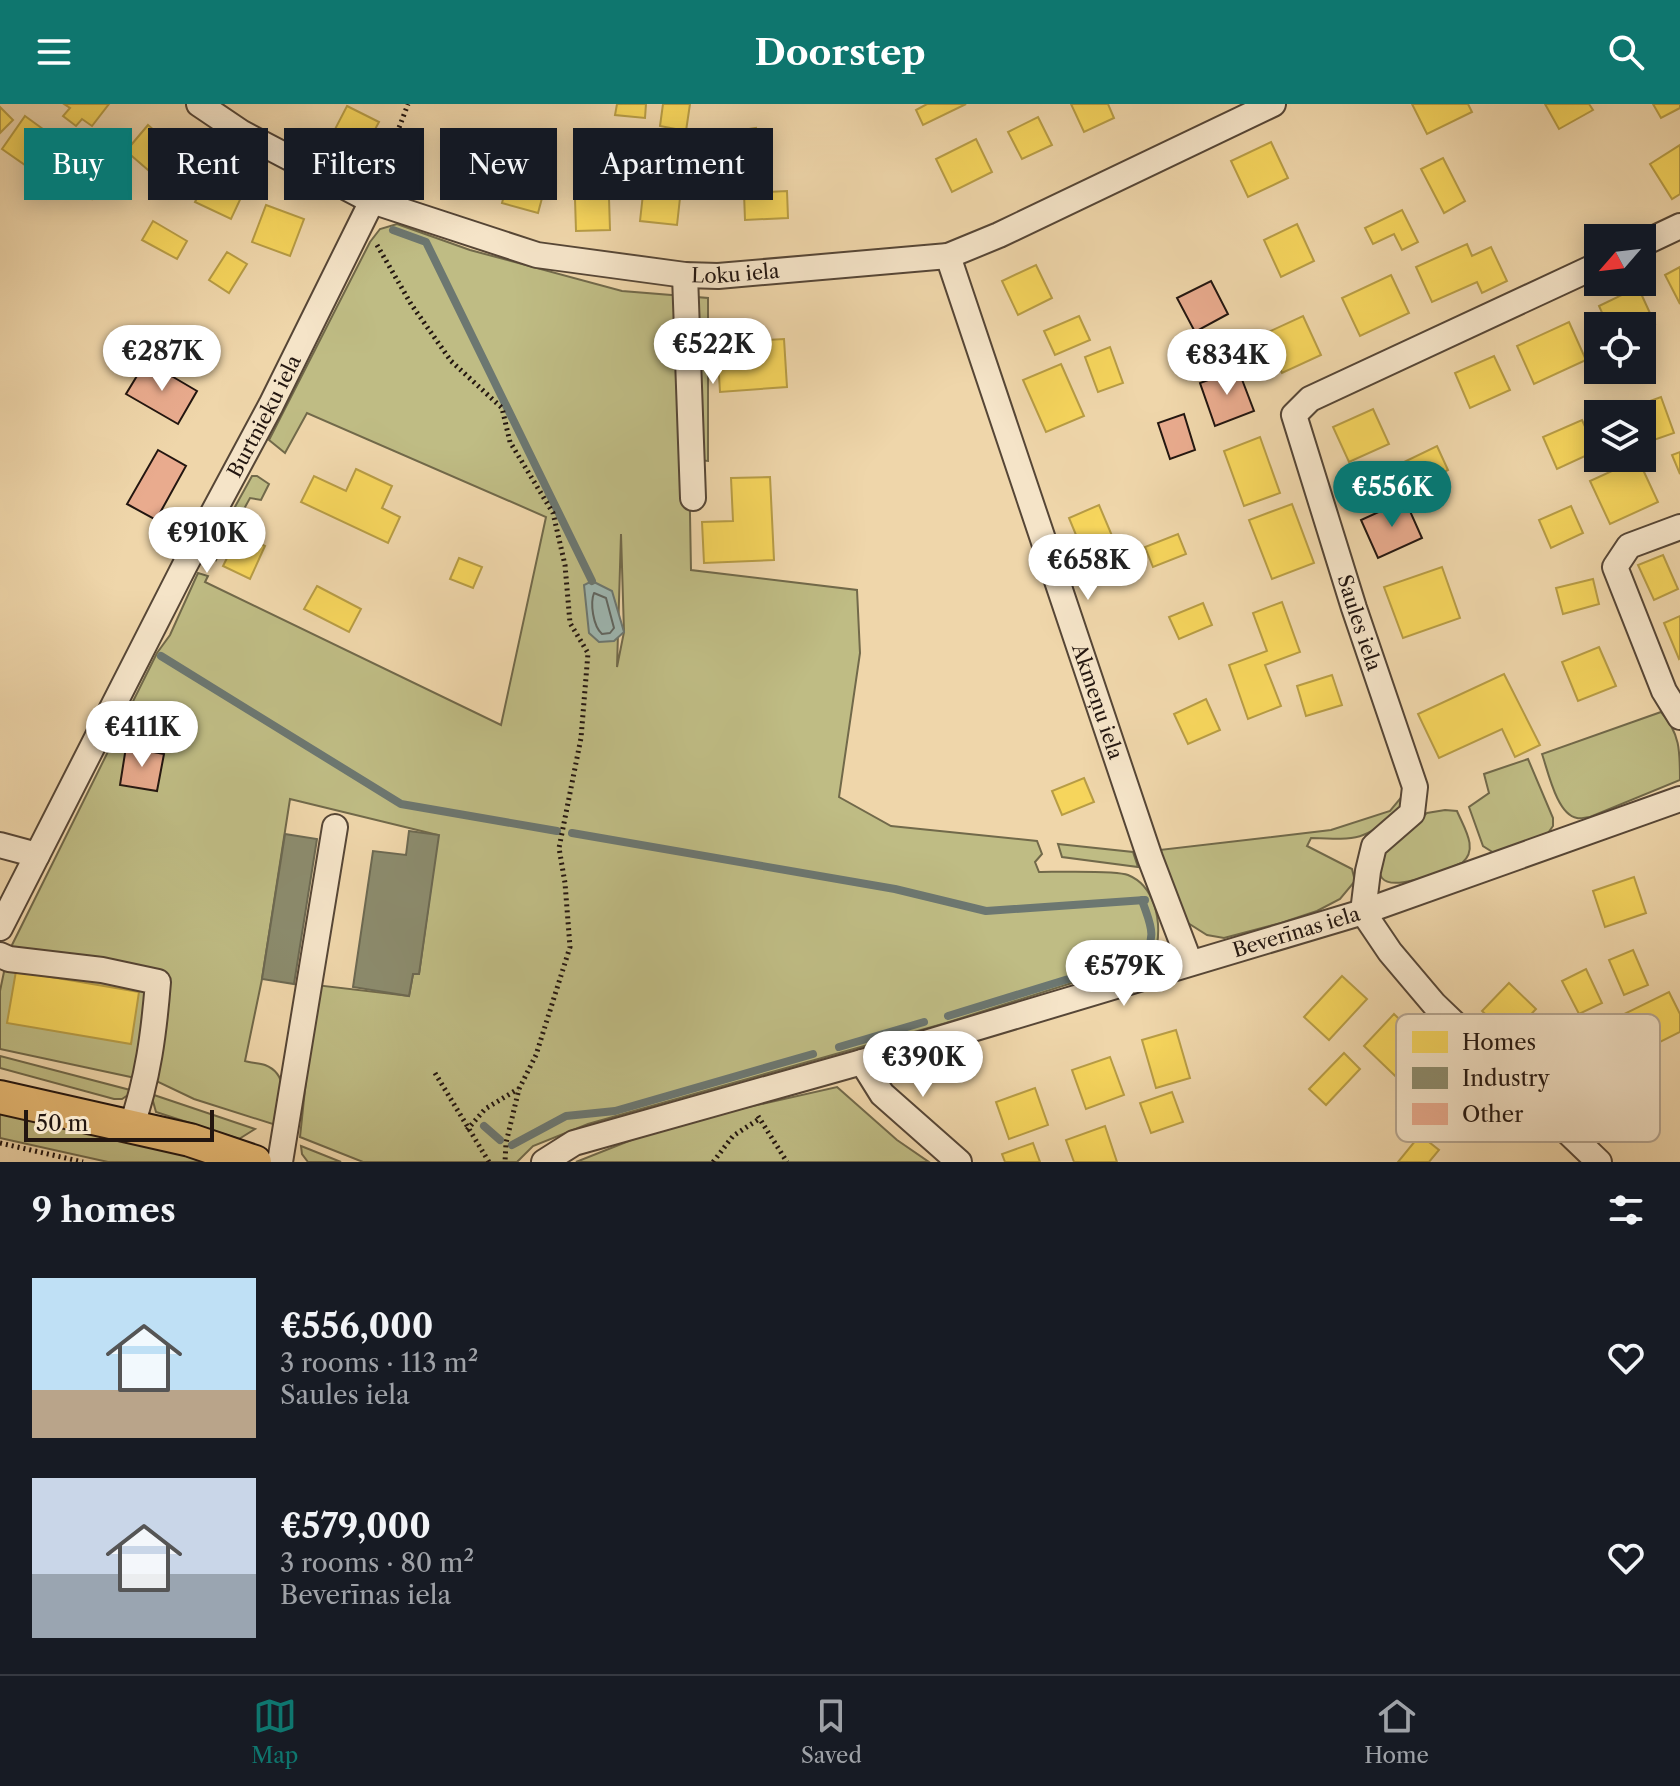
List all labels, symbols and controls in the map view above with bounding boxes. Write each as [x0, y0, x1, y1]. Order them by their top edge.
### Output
icon: menu [32, 30, 76, 74]
text: Doorstep [754, 30, 926, 74]
icon: search [1604, 30, 1648, 74]
chip: Buy [24, 128, 132, 200]
chip: Rent [148, 128, 268, 200]
chip: Filters [284, 128, 424, 200]
chip: New [440, 128, 557, 200]
chip: Apartment [573, 128, 773, 200]
north arrow [1584, 224, 1656, 296]
map controls [1584, 224, 1656, 472]
street label: Loku iela [691, 259, 781, 288]
button: locate [1584, 312, 1656, 384]
pin: €522K [657, 318, 769, 386]
pin: €287K [106, 325, 218, 393]
text: €522K [672, 328, 754, 360]
pin: €834K [1171, 329, 1283, 397]
text: €287K [121, 335, 203, 367]
text: €834K [1185, 339, 1269, 371]
street label: Burtnieku iela [222, 351, 306, 482]
button: layers [1584, 400, 1656, 472]
pin: €556K [1336, 461, 1448, 529]
text: €556K [1351, 471, 1433, 503]
pin: €910K [151, 507, 263, 575]
text: €910K [167, 517, 247, 549]
pin: €658K [1032, 534, 1144, 602]
text: €658K [1046, 544, 1130, 576]
street label: Saules iela [1332, 572, 1387, 674]
street label: Akmeņu iela [1067, 640, 1128, 763]
pin: €411K [86, 701, 198, 769]
text: €411K [104, 711, 180, 743]
street label: Beverīnas iela [1230, 901, 1363, 962]
pin: €579K [1068, 940, 1180, 1008]
text: €579K [1084, 950, 1164, 982]
legend [1396, 1014, 1660, 1142]
text: Homes [1462, 1029, 1536, 1056]
pin: €390K [867, 1031, 979, 1099]
text: €390K [881, 1041, 965, 1073]
text: Industry [1462, 1065, 1550, 1092]
text: Other [1462, 1101, 1523, 1128]
scale bar [24, 1106, 214, 1142]
text: 50 m [36, 1110, 88, 1137]
icon: filters [1604, 1188, 1648, 1232]
text: 9 homes [32, 1189, 176, 1231]
text: €556,000 [280, 1305, 433, 1347]
icon: home [96, 1310, 192, 1406]
icon: heart [1604, 1336, 1648, 1380]
text: 3 rooms · 113 m² [280, 1347, 478, 1379]
text: Saules iela [280, 1379, 410, 1411]
text: €579,000 [280, 1505, 431, 1547]
icon: home [96, 1510, 192, 1606]
icon: heart [1604, 1536, 1648, 1580]
text: 3 rooms · 80 m² [280, 1547, 474, 1579]
text: Beverīnas iela [280, 1579, 451, 1611]
tab: Map [251, 1694, 298, 1769]
tab: Saved [801, 1694, 862, 1769]
tab: Home [1364, 1694, 1429, 1769]

